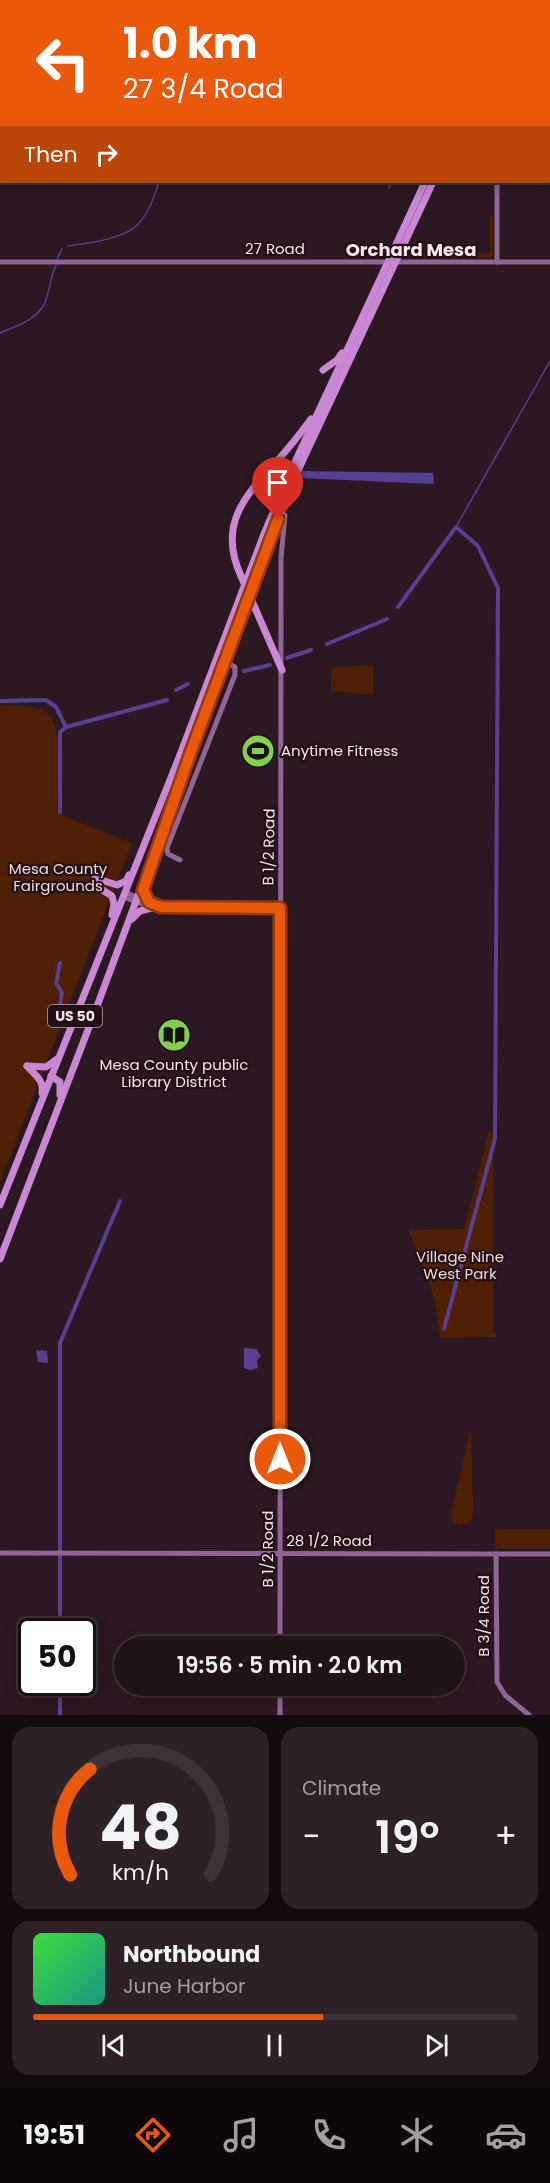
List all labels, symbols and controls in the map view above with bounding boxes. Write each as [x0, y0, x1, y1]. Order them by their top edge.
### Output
text: 1.0 km [123, 14, 257, 73]
icon: left [24, 24, 102, 102]
text: 27 3/4 Road [123, 70, 284, 107]
icon: right [90, 138, 123, 171]
text: Then [24, 139, 78, 170]
district label: Orchard Mesa [346, 237, 476, 262]
street label: 27 Road [245, 238, 305, 259]
pin [252, 457, 303, 519]
icon: arrive [261, 466, 294, 499]
sports icon: Anytime Fitness [240, 733, 276, 769]
place label: Anytime Fitness [281, 740, 399, 761]
street label: B 1/2 Road [257, 808, 280, 886]
park label: Mesa County Fairgrounds [9, 858, 108, 896]
road number: US 50 [48, 1005, 102, 1027]
library icon: Mesa County public Library District [156, 1017, 192, 1053]
place label: Mesa County public Library District [100, 1054, 248, 1092]
park label: Village Nine West Park [416, 1246, 504, 1284]
position arrow [248, 1427, 312, 1491]
street label: B 1/2 Road [257, 1511, 278, 1587]
street label: 28 1/2 Road [286, 1530, 372, 1551]
street label: B 3/4 Road [473, 1575, 494, 1657]
speed limit sign: 50 [18, 1618, 96, 1696]
text: 19:56 · 5 min · 2.0 km [177, 1650, 402, 1681]
text: Climate [302, 1774, 381, 1802]
text: 48 [99, 1783, 182, 1871]
text: 19° [375, 1806, 440, 1869]
text: − [302, 1813, 320, 1860]
text: + [494, 1813, 517, 1860]
text: km/h [112, 1857, 169, 1888]
text: Northbound [123, 1939, 260, 1970]
text: June Harbor [123, 1972, 246, 2000]
icon: previous [97, 2029, 130, 2062]
icon: pause [258, 2029, 291, 2062]
icon: next [420, 2029, 453, 2062]
icon: directions [132, 2114, 174, 2156]
icon: music [220, 2114, 262, 2156]
icon: phone [308, 2114, 350, 2156]
icon: climate [396, 2114, 438, 2156]
icon: car [485, 2114, 527, 2156]
text: 19:51 [23, 2116, 85, 2153]

